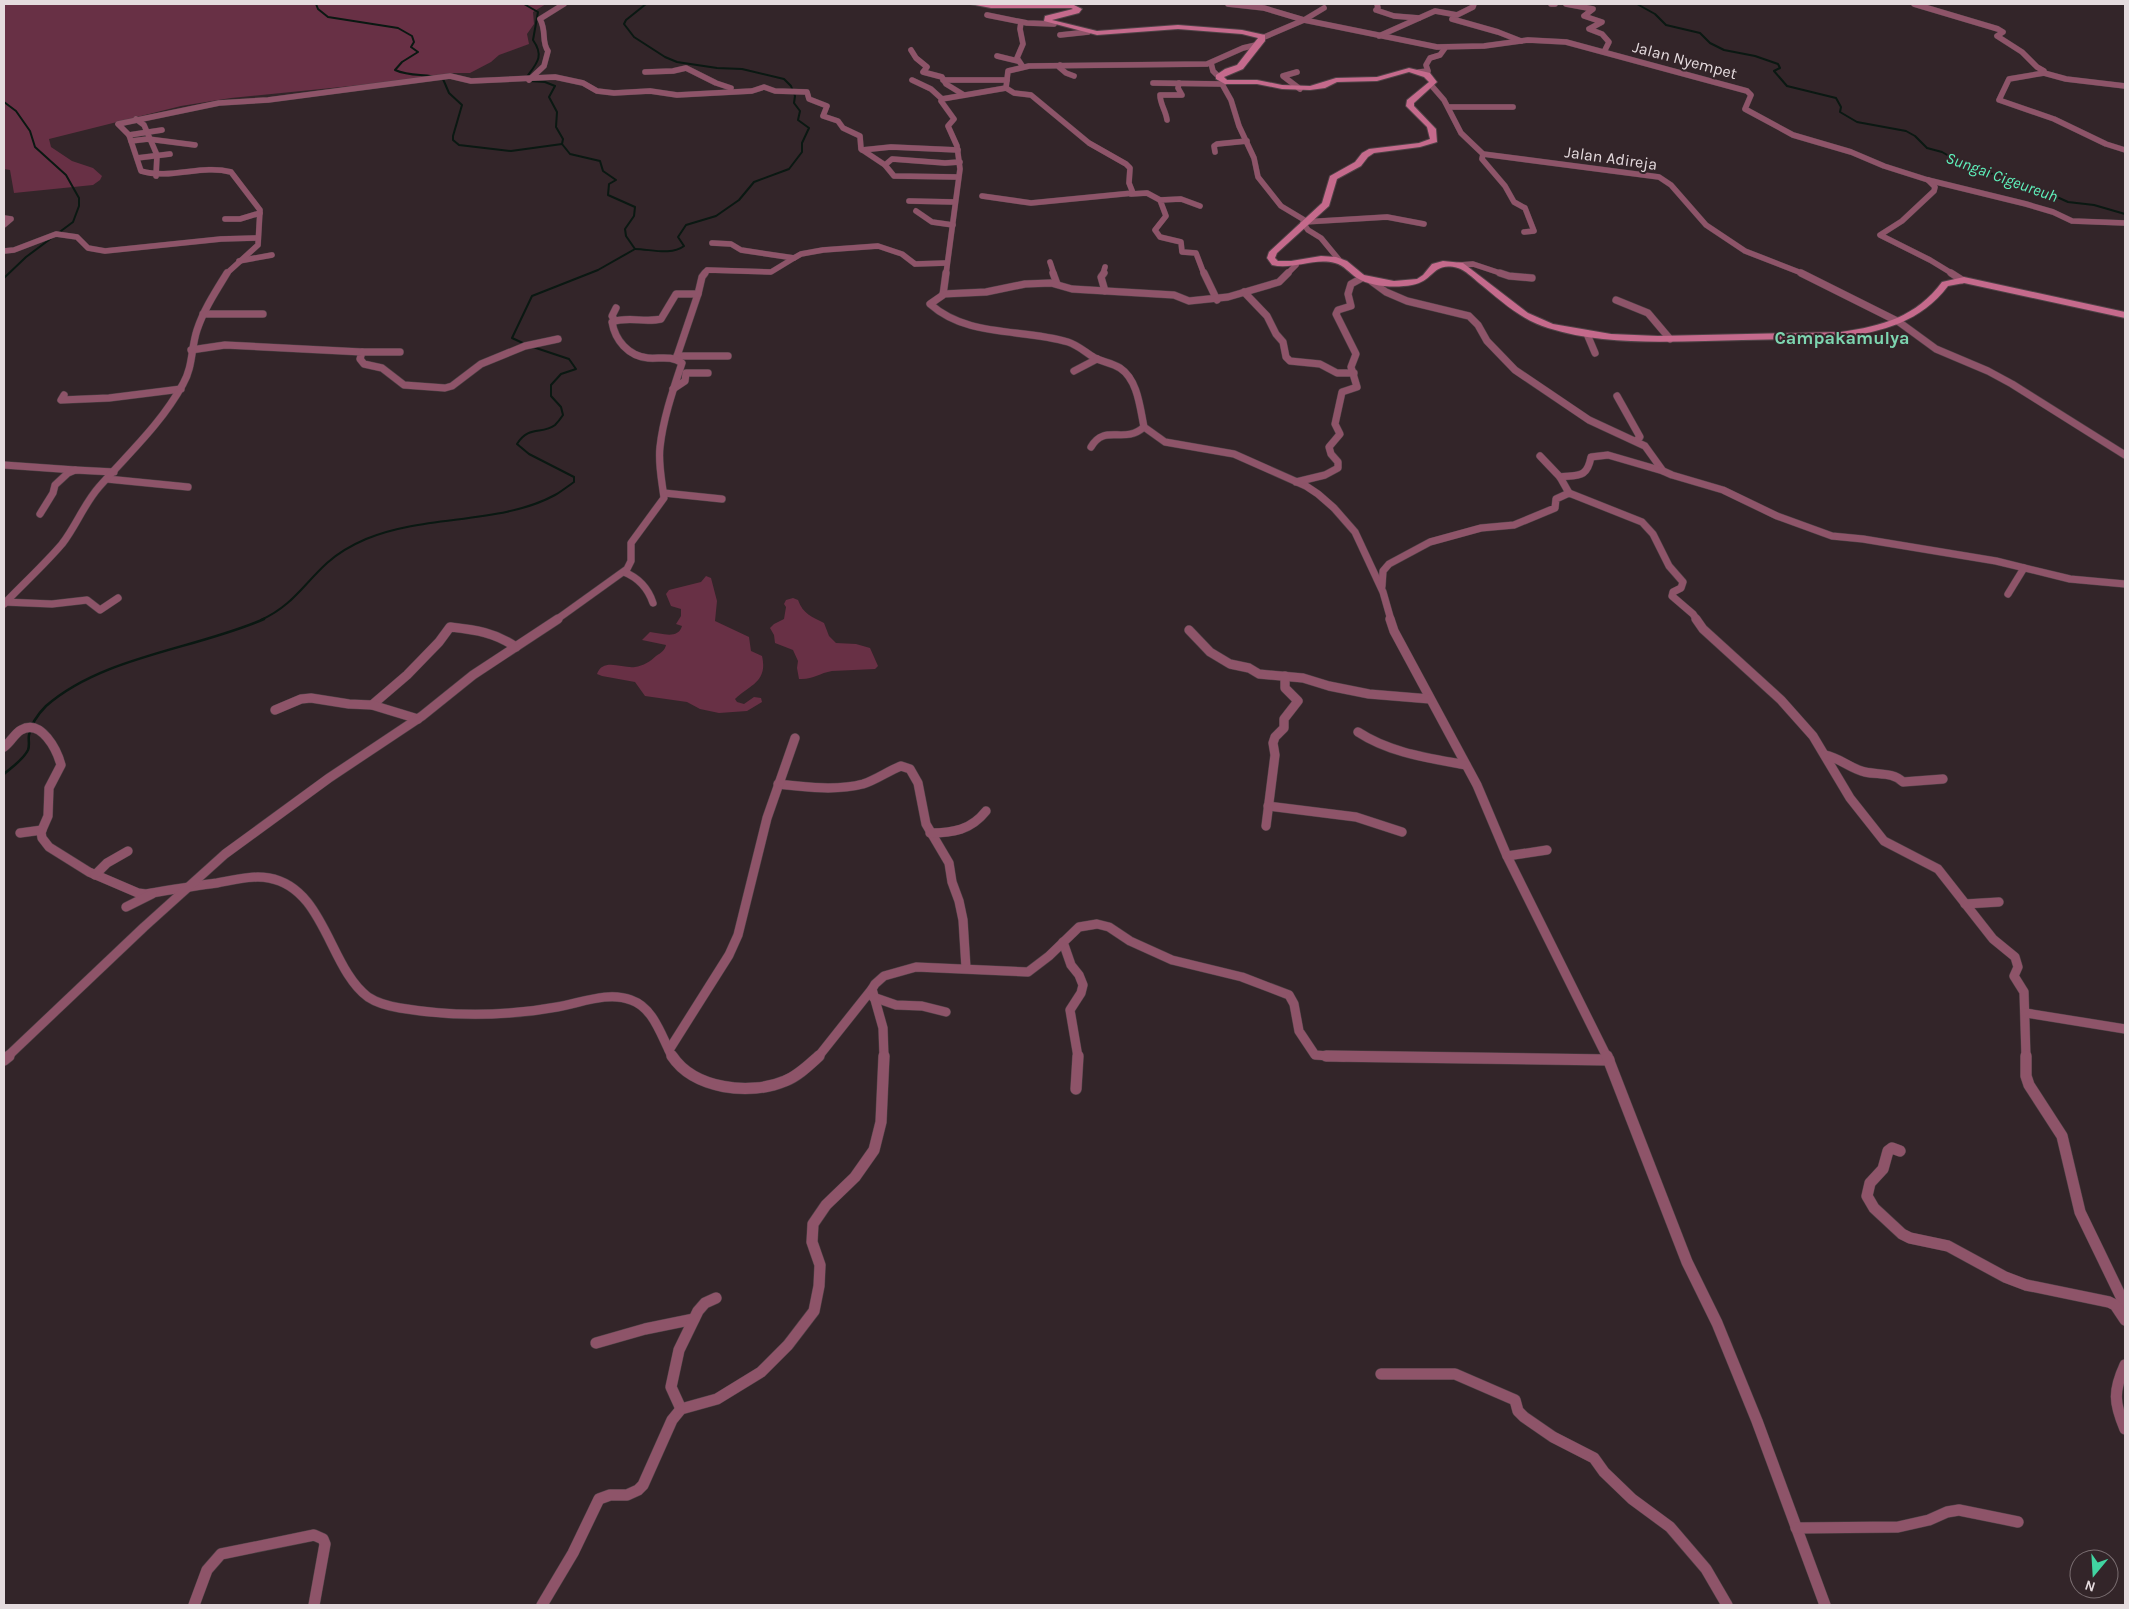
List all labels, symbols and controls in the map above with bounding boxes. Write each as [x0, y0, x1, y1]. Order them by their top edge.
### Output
street label: Jalan Nyempet [1631, 37, 1739, 83]
street label: Jalan Adireja [1563, 142, 1659, 174]
water label: Sungai Cigeureuh [1943, 148, 2061, 206]
district label: Campakamulya [1774, 327, 1910, 349]
north arrow [2069, 1549, 2119, 1599]
text: N [2083, 1576, 2098, 1596]

